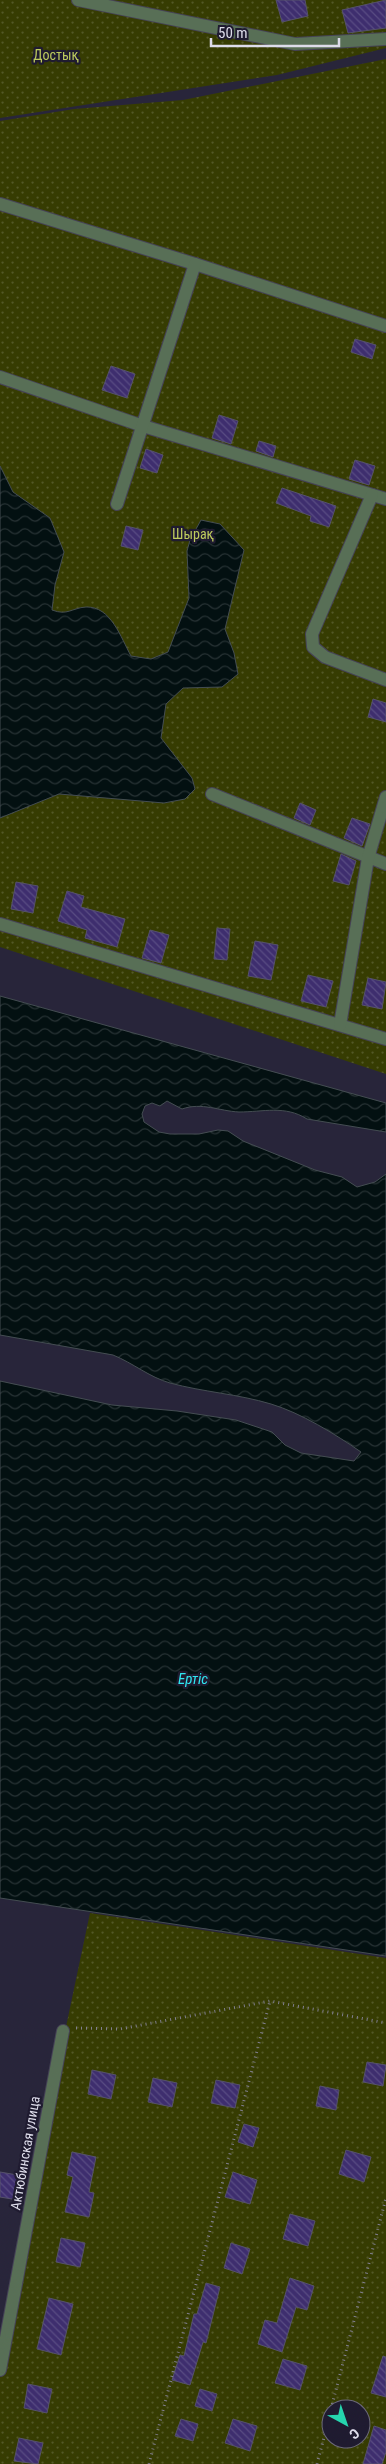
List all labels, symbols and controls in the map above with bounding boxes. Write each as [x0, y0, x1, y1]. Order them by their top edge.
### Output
scale bar [211, 15, 338, 47]
text: 50 m [218, 24, 248, 42]
park label: Достық [33, 47, 79, 63]
park label: Шырақ [172, 526, 214, 542]
water label: Ертіс [178, 1670, 208, 1688]
street label: Актюбинская улица [7, 2095, 43, 2211]
north arrow [321, 2399, 371, 2449]
text: С [346, 2425, 363, 2443]

